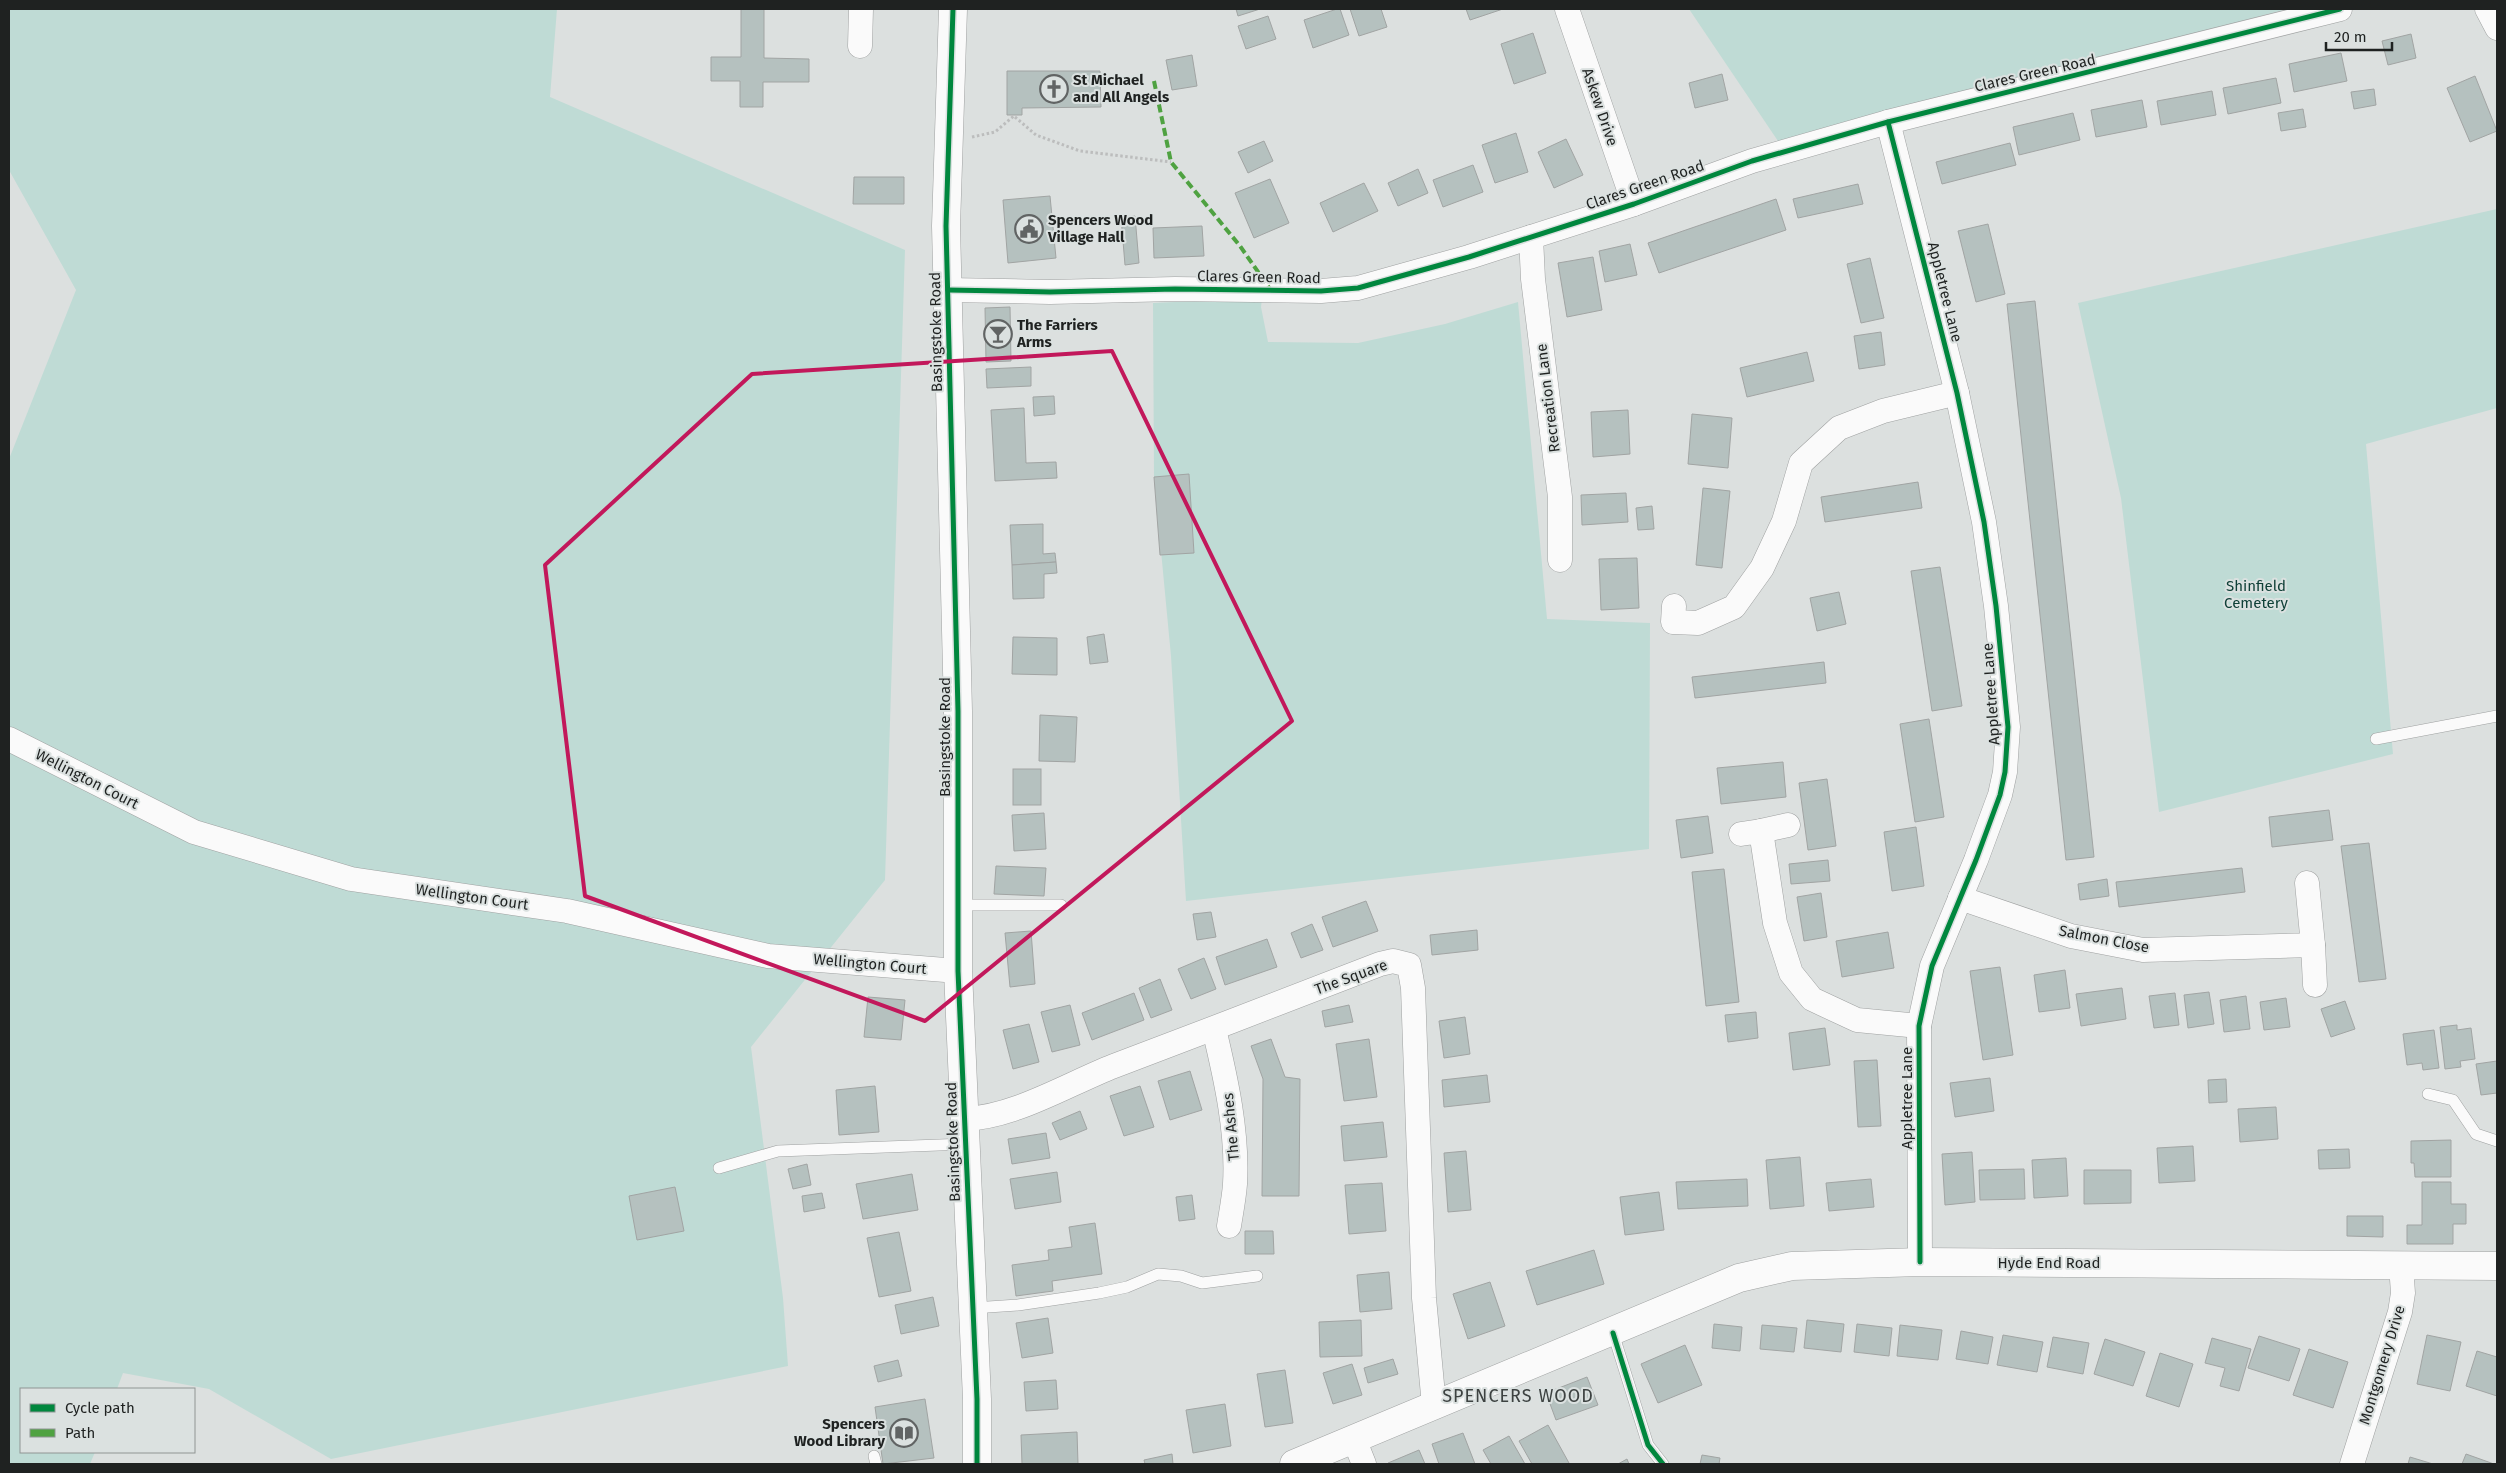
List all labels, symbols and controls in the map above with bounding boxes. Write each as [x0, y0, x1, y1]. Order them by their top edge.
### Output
scale bar [2326, 20, 2392, 52]
text: 20 m [2334, 28, 2367, 46]
street label: Clares Green Road [1973, 50, 2097, 96]
street label: Askew Drive [1578, 66, 1622, 148]
place label: St Michael and All Angels [1073, 71, 1169, 106]
church icon: St Michael and All Angels [1039, 74, 1069, 104]
street label: Clares Green Road [1584, 156, 1706, 214]
place label: Spencers Wood Village Hall [1047, 211, 1153, 246]
public building icon: Spencers Wood Village Hall [1014, 214, 1044, 244]
street label: Appletree Lane [1924, 240, 1966, 344]
street label: Clares Green Road [1197, 267, 1321, 287]
street label: Basingstoke Road [926, 272, 946, 392]
place label: The Farriers Arms [1016, 316, 1098, 351]
bar icon: The Farriers Arms [983, 319, 1013, 349]
street label: Recreation Lane [1532, 343, 1564, 453]
park label: Shinfield Cemetery [2224, 577, 2289, 612]
street label: Appletree Lane [1978, 642, 2004, 746]
street label: Basingstoke Road [936, 677, 954, 797]
street label: Wellington Court [32, 745, 142, 813]
street label: Wellington Court [415, 880, 530, 914]
street label: Salmon Close [2057, 921, 2151, 957]
street label: Wellington Court [813, 950, 928, 978]
street label: The Square [1312, 956, 1390, 998]
street label: Appletree Lane [1898, 1047, 1916, 1149]
street label: Basingstoke Road [942, 1082, 964, 1202]
street label: The Ashes [1219, 1092, 1243, 1162]
street label: Hyde End Road [1998, 1254, 2100, 1272]
street label: Montgomery Drive [2355, 1303, 2409, 1427]
district label: SPENCERS WOOD [1442, 1385, 1594, 1407]
legend [20, 1388, 195, 1453]
text: Cycle path [65, 1399, 135, 1417]
place label: Spencers Wood Library [794, 1415, 885, 1450]
library icon: Spencers Wood Library [889, 1418, 919, 1448]
text: Path [65, 1424, 95, 1442]

